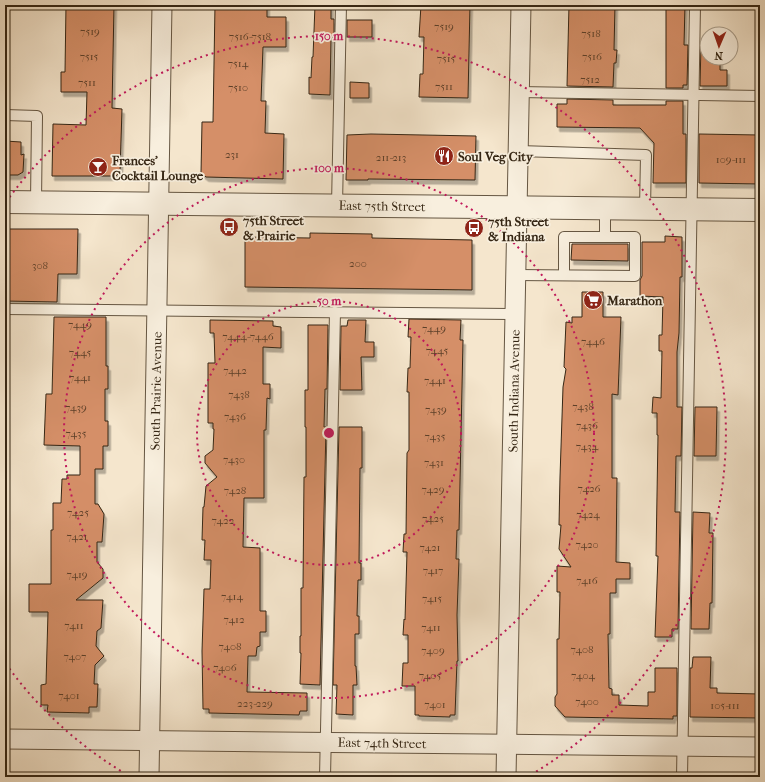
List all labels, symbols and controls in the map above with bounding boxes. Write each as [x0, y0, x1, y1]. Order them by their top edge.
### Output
house number: 7519 [434, 20, 454, 33]
house number: 7519 [80, 25, 100, 38]
north arrow [699, 26, 739, 66]
house number: 7518 [581, 27, 601, 40]
text: 150 m [315, 29, 344, 43]
house number: 7516-7518 [229, 30, 271, 43]
text: N [714, 49, 723, 62]
house number: 7515 [80, 50, 99, 63]
house number: 7516 [582, 50, 602, 63]
house number: 7515 [437, 52, 456, 65]
house number: 7514 [228, 57, 249, 70]
house number: 7512 [580, 73, 600, 86]
house number: 7511 [78, 76, 96, 89]
house number: 7511 [435, 80, 453, 93]
house number: 7510 [228, 81, 248, 94]
restaurant icon: Soul Veg City [433, 145, 455, 167]
house number: 231 [225, 148, 239, 161]
place label: Soul Veg City [458, 149, 534, 165]
house number: 211-213 [376, 151, 406, 164]
place label: Frances' Cocktail Lounge [111, 153, 204, 184]
house number: 109-111 [716, 153, 746, 166]
bar icon: Frances' Cocktail Lounge [87, 156, 109, 178]
text: 100 m [314, 161, 345, 175]
street label: East 75th Street [338, 198, 426, 214]
place label: 75th Street & Prairie [242, 213, 304, 243]
place label: 75th Street & Indiana [487, 214, 549, 244]
bus stop icon: 75th Street & Prairie [218, 216, 240, 238]
bus stop icon: 75th Street & Indiana [463, 217, 485, 239]
house number: 200 [349, 257, 367, 270]
house number: 308 [32, 259, 48, 272]
supermarket icon: Marathon [582, 289, 604, 311]
place label: Marathon [606, 293, 663, 308]
text: 50 m [317, 294, 342, 308]
house number: 7449 [68, 318, 92, 331]
house number: 7449 [422, 322, 446, 335]
street label: South Indiana Avenue [505, 329, 523, 453]
house number: 7444-7446 [222, 330, 274, 343]
street label: South Prairie Avenue [147, 331, 165, 451]
house number: 7446 [581, 335, 605, 348]
house number: 7445 [426, 344, 449, 357]
house number: 7445 [69, 346, 92, 359]
house number: 7442 [223, 364, 247, 377]
house number: 7441 [69, 371, 91, 384]
house number: 7441 [424, 374, 446, 387]
house number: 7438 [228, 388, 250, 401]
house number: 7438 [572, 400, 594, 413]
house number: 7439 [65, 401, 87, 414]
house number: 7439 [425, 403, 447, 416]
house number: 7436 [224, 410, 246, 423]
house number: 7436 [576, 419, 598, 432]
centre of rings [322, 426, 336, 440]
house number: 7435 [66, 427, 87, 440]
house number: 7435 [425, 430, 446, 443]
house number: 7434 [576, 440, 599, 453]
house number: 7430 [223, 453, 245, 466]
house number: 7431 [424, 456, 444, 469]
house number: 7426 [577, 482, 601, 495]
house number: 7429 [422, 483, 445, 496]
house number: 7428 [224, 484, 246, 497]
house number: 7425 [67, 506, 89, 519]
house number: 7424 [576, 508, 600, 521]
house number: 7425 [422, 512, 444, 525]
house number: 7422 [212, 514, 235, 527]
house number: 7421 [66, 530, 88, 543]
house number: 7420 [575, 538, 599, 551]
house number: 7421 [419, 541, 441, 554]
house number: 7417 [423, 564, 443, 577]
house number: 7419 [66, 568, 88, 581]
house number: 7416 [576, 574, 598, 587]
house number: 7414 [221, 590, 243, 603]
house number: 7415 [422, 592, 442, 605]
house number: 7412 [223, 613, 245, 626]
house number: 7411 [64, 619, 84, 632]
house number: 7411 [421, 621, 441, 634]
house number: 7408 [218, 640, 242, 653]
house number: 7408 [570, 643, 594, 656]
house number: 7409 [421, 644, 445, 657]
house number: 7407 [64, 650, 86, 663]
house number: 7406 [213, 661, 237, 674]
house number: 7405 [419, 669, 441, 682]
house number: 7404 [571, 669, 595, 682]
house number: 7401 [58, 689, 80, 702]
house number: 7400 [575, 695, 599, 708]
house number: 223-229 [237, 697, 273, 710]
house number: 7401 [424, 698, 446, 711]
house number: 105-111 [710, 699, 740, 712]
street label: East 74th Street [337, 735, 427, 751]

